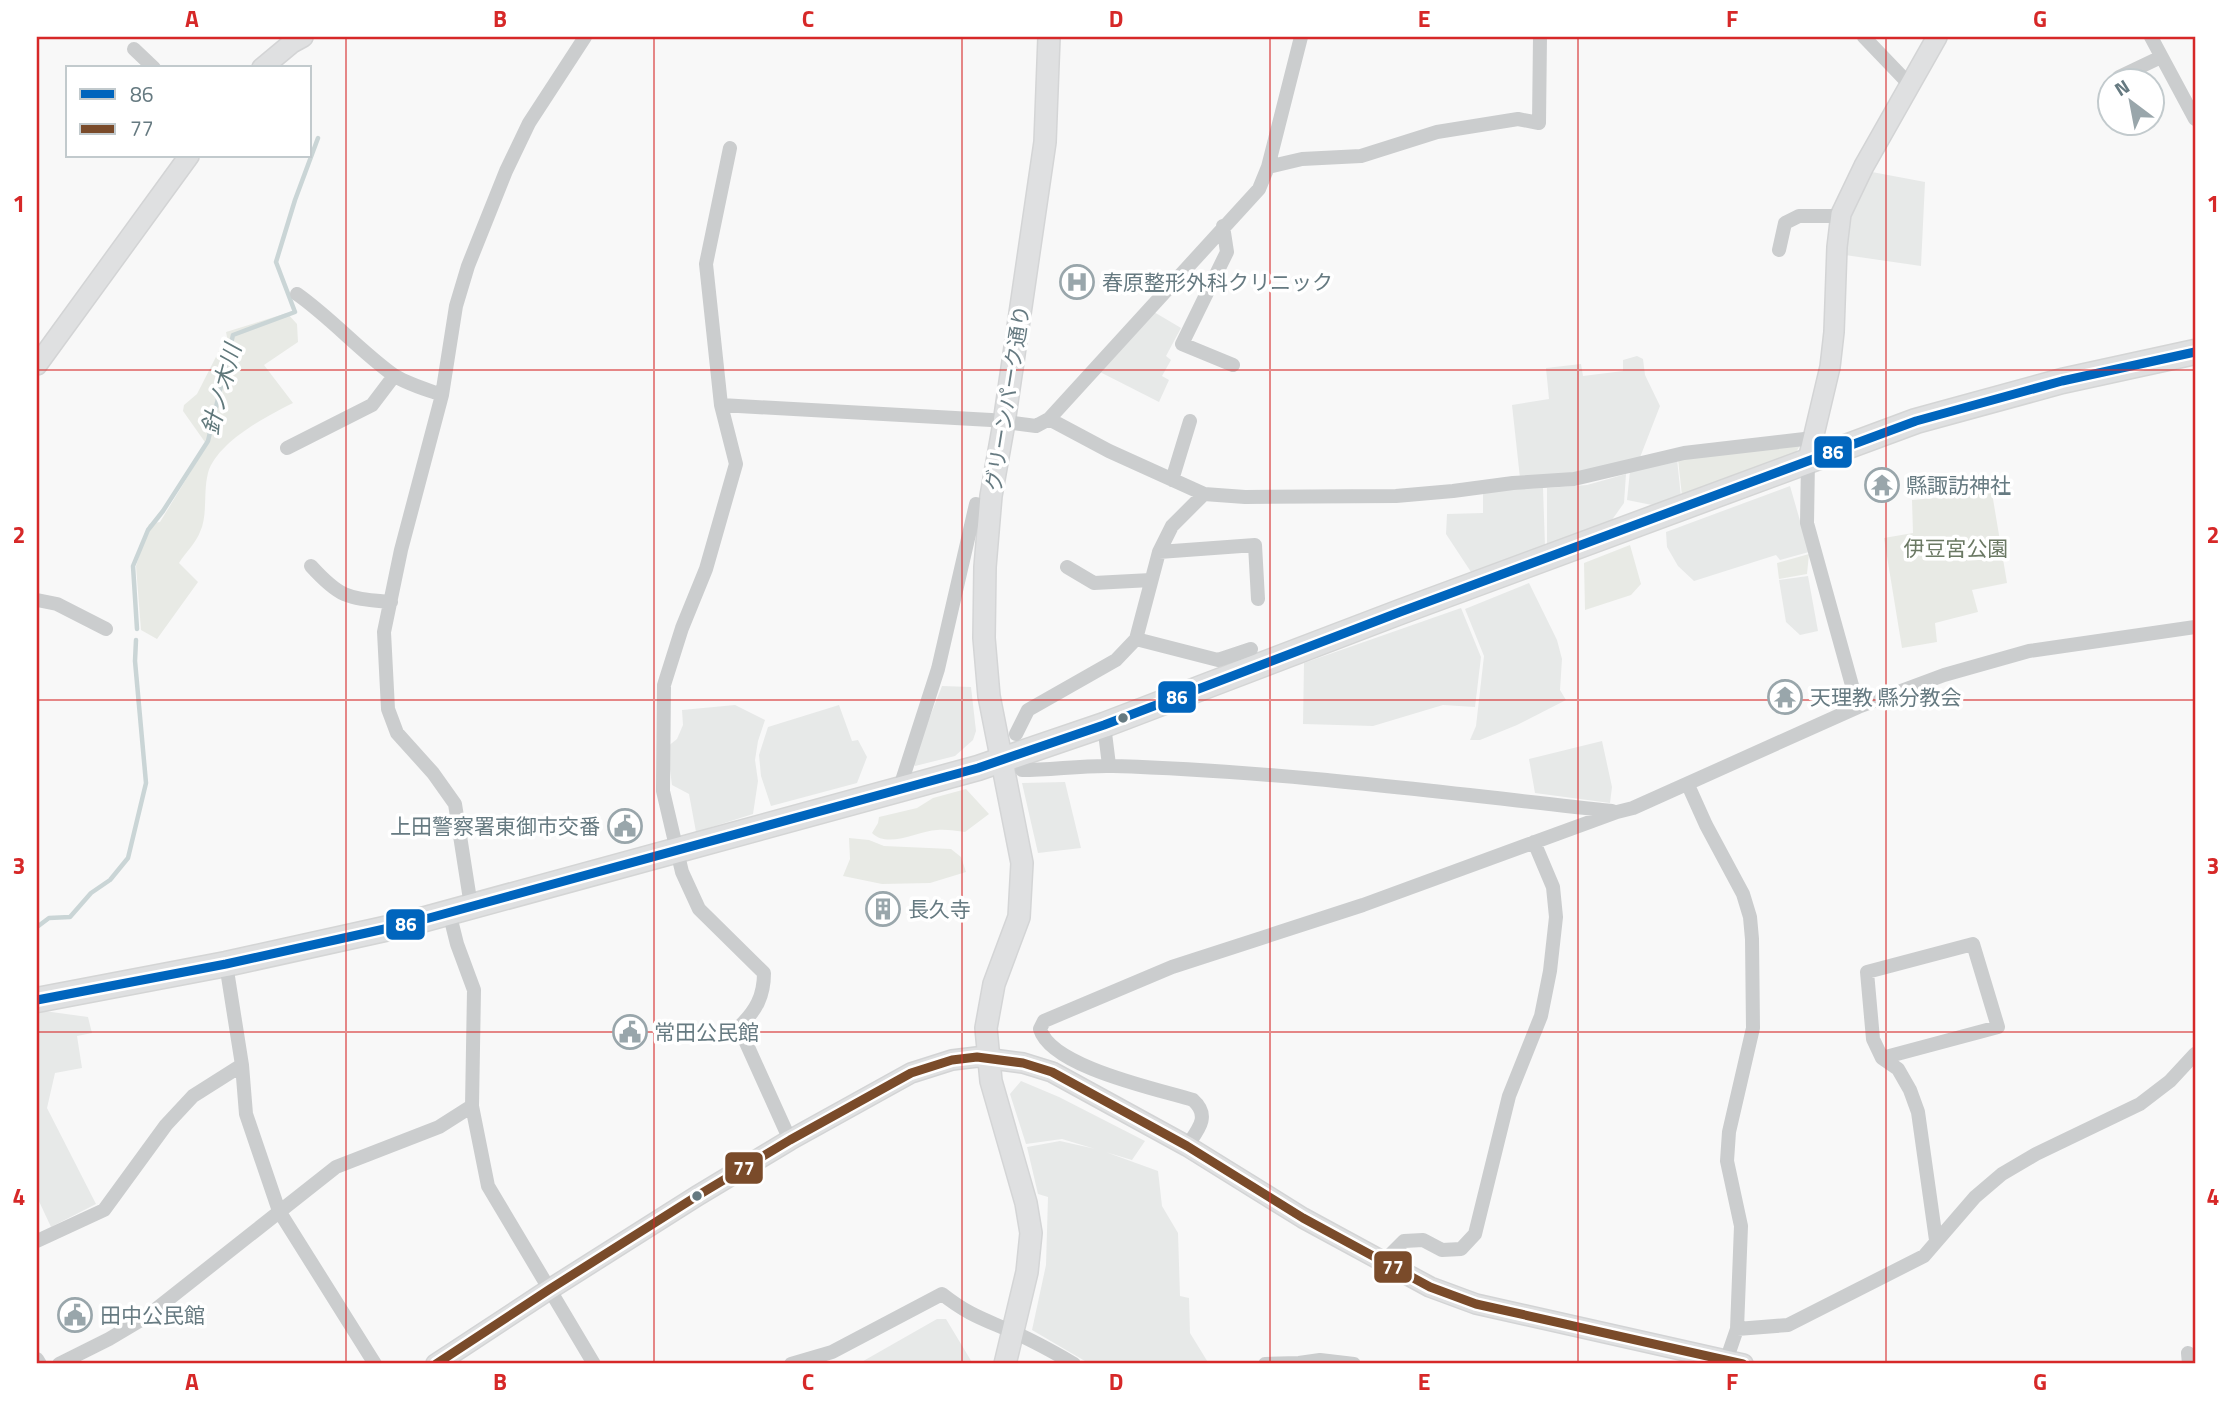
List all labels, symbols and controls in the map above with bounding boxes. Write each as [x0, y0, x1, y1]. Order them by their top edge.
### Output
text: A [185, 1, 199, 36]
text: B [493, 1, 507, 36]
text: C [802, 1, 814, 36]
text: D [1109, 1, 1123, 36]
text: E [1418, 1, 1430, 36]
text: F [1726, 1, 1738, 36]
text: G [2033, 1, 2047, 36]
legend [66, 66, 312, 158]
north arrow [2096, 66, 2166, 136]
text: N [2108, 71, 2135, 103]
text: 86 [130, 78, 154, 110]
text: 77 [130, 112, 154, 144]
text: 1 [13, 186, 25, 221]
text: 1 [2207, 186, 2219, 221]
hospital icon: 春原整形外科クリニック [1058, 263, 1096, 301]
place label: 春原整形外科クリニック [1102, 266, 1333, 298]
street label: グリーンパーク通り [976, 303, 1038, 493]
water label: 針ノ木川 [192, 337, 251, 438]
line badge: 86 [1813, 435, 1853, 469]
text: 86 [1822, 437, 1844, 466]
temple icon: 縣諏訪神社 [1863, 466, 1901, 504]
place label: 縣諏訪神社 [1906, 469, 2011, 501]
text: 2 [13, 517, 25, 552]
text: 2 [2207, 517, 2219, 552]
park label: 伊豆宮公園 [1904, 532, 2009, 564]
temple icon: 天理教 縣分教会 [1766, 678, 1804, 716]
line badge: 86 [1157, 680, 1197, 714]
place label: 天理教 縣分教会 [1810, 681, 1962, 713]
text: 86 [1166, 682, 1188, 711]
unlabelled marker [1116, 711, 1130, 725]
public building icon: 上田警察署東御市交番 [606, 807, 644, 845]
place label: 上田警察署東御市交番 [390, 810, 600, 842]
text: 3 [13, 848, 25, 883]
text: 3 [2207, 848, 2219, 883]
building icon: 長久寺 [864, 890, 902, 928]
place label: 長久寺 [908, 893, 971, 925]
line badge: 86 [385, 908, 426, 941]
text: 86 [395, 909, 417, 938]
public building icon: 常田公民館 [611, 1013, 649, 1051]
place label: 常田公民館 [654, 1016, 759, 1048]
line badge: 77 [724, 1151, 764, 1185]
text: 77 [733, 1153, 755, 1182]
text: 4 [13, 1179, 25, 1214]
text: 4 [2207, 1179, 2219, 1214]
unlabelled marker [690, 1189, 704, 1203]
line badge: 77 [1373, 1250, 1413, 1284]
text: 77 [1382, 1252, 1404, 1281]
public building icon: 田中公民館 [56, 1296, 94, 1334]
place label: 田中公民館 [100, 1299, 205, 1331]
text: A [185, 1364, 199, 1399]
text: B [493, 1364, 507, 1399]
text: C [802, 1364, 814, 1399]
text: D [1109, 1364, 1123, 1399]
text: E [1418, 1364, 1430, 1399]
text: F [1726, 1364, 1738, 1399]
text: G [2033, 1364, 2047, 1399]

